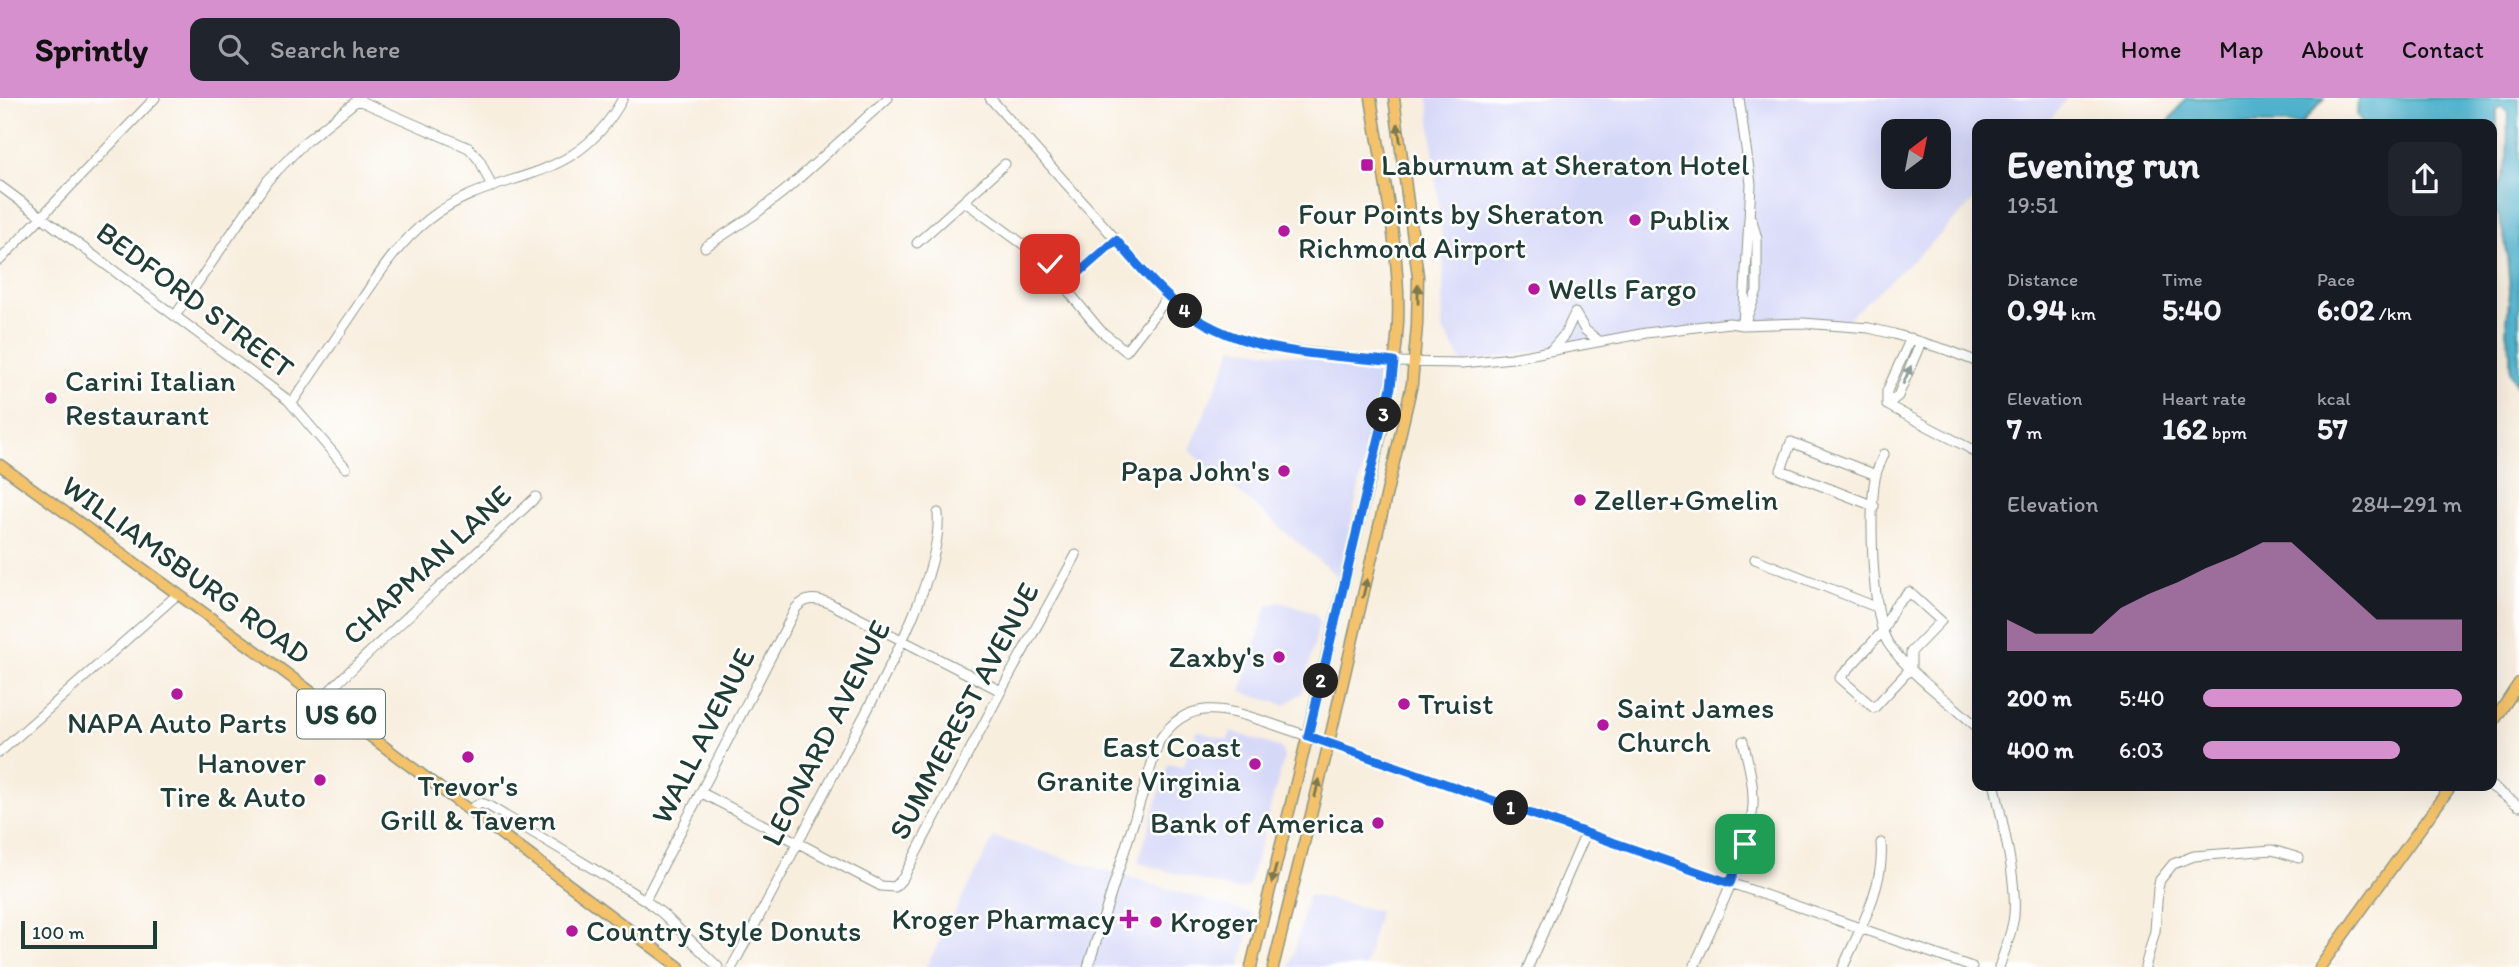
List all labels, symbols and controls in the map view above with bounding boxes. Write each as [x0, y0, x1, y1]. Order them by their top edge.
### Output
search box [190, 18, 680, 81]
text: Sprintly [35, 30, 148, 69]
icon: search [214, 30, 252, 68]
text: Search here [270, 33, 400, 65]
text: Home [2121, 35, 2181, 64]
text: Map [2219, 35, 2263, 64]
text: About [2301, 35, 2364, 64]
text: Contact [2402, 35, 2484, 64]
north arrow [1881, 119, 1951, 189]
map controls [1881, 119, 1951, 189]
one-way arrow [1393, 122, 1404, 144]
text: Evening run [2007, 142, 2200, 188]
button: share [2388, 142, 2462, 216]
place label: Laburnum at Sheraton Hotel [1381, 146, 1750, 183]
marker: Laburnum at Sheraton Hotel [1359, 157, 1375, 173]
text: 19:51 [2007, 191, 2058, 219]
place label: Four Points by Sheraton Richmond Airport [1298, 195, 1604, 266]
place label: Publix [1649, 201, 1729, 238]
marker: Publix [1627, 212, 1643, 228]
street label: BEDFORD STREET [89, 213, 302, 386]
marker: Four Points by Sheraton Richmond Airport [1276, 223, 1292, 239]
pin [1020, 234, 1080, 294]
icon: check [1031, 245, 1069, 283]
text: Distance [2007, 268, 2078, 291]
text: Time [2162, 268, 2203, 291]
text: Pace [2317, 268, 2355, 291]
place label: Wells Fargo [1548, 270, 1697, 307]
marker: Wells Fargo [1526, 281, 1542, 297]
one-way arrow [1412, 282, 1424, 304]
text: 0.94 [2007, 291, 2067, 328]
text: 5:40 [2162, 291, 2222, 328]
text: 6:02 [2317, 291, 2374, 328]
pin: 4 [1168, 294, 1202, 328]
text: 4 [1179, 299, 1190, 322]
text: km [2067, 302, 2096, 325]
text: /km [2374, 302, 2412, 325]
place label: Carini Italian Restaurant [65, 362, 236, 433]
one-way arrow [1901, 365, 1913, 385]
text: Elevation [2007, 387, 2083, 410]
text: Heart rate [2162, 387, 2246, 410]
text: kcal [2317, 387, 2351, 410]
marker: Carini Italian Restaurant [43, 390, 59, 406]
pin: 3 [1366, 398, 1402, 432]
text: 3 [1378, 403, 1389, 426]
text: 7 [2007, 410, 2022, 447]
text: 162 [2162, 410, 2208, 447]
text: 57 [2317, 410, 2348, 447]
text: m [2022, 421, 2042, 444]
text: bpm [2208, 421, 2247, 444]
place label: Papa John's [1120, 452, 1270, 489]
marker: Papa John's [1276, 463, 1292, 479]
street label: WILLIAMSBURG ROAD [55, 467, 318, 672]
street label: CHAPMAN LANE [334, 477, 519, 652]
place label: Zeller+Gmelin [1594, 481, 1778, 518]
text: Elevation [2007, 490, 2098, 518]
text: 284–291 m [2351, 490, 2462, 518]
marker: Zeller+Gmelin [1572, 492, 1588, 508]
street label: SUMMEREST AVENUE [880, 576, 1047, 846]
one-way arrow [1360, 577, 1371, 599]
street label: LEONARD AVENUE [753, 614, 898, 852]
place label: Zaxby's [1169, 638, 1265, 675]
street label: WALL AVENUE [642, 642, 763, 830]
marker: Zaxby's [1271, 649, 1287, 665]
pin: 2 [1304, 664, 1338, 698]
text: 2 [1316, 669, 1326, 692]
text: 200 m [2007, 684, 2072, 712]
text: 5:40 [2119, 684, 2165, 712]
place label: Truist [1418, 685, 1493, 722]
marker: NAPA Auto Parts [169, 686, 185, 702]
place label: Saint James Church [1617, 689, 1774, 760]
road number: US 60 [297, 690, 385, 738]
marker: Truist [1396, 696, 1412, 712]
place label: NAPA Auto Parts [67, 704, 287, 741]
marker: Saint James Church [1595, 717, 1611, 733]
place label: East Coast Granite Virginia [1036, 728, 1241, 799]
text: 400 m [2007, 736, 2074, 764]
text: 6:03 [2119, 736, 2164, 764]
place label: Hanover Tire & Auto [160, 744, 306, 815]
marker: Trevor's Grill & Tavern [460, 749, 476, 765]
marker: East Coast Granite Virginia [1247, 756, 1263, 772]
place label: Trevor's Grill & Tavern [380, 767, 556, 838]
marker: Hanover Tire & Auto [312, 772, 328, 788]
one-way arrow [1312, 777, 1323, 799]
pin: 1 [1494, 790, 1528, 826]
text: 1 [1506, 796, 1515, 819]
place label: Bank of America [1150, 804, 1364, 841]
pin [1715, 814, 1775, 874]
marker: Bank of America [1370, 815, 1386, 831]
icon: arrive [1726, 825, 1764, 863]
one-way arrow [1268, 863, 1279, 885]
place label: Kroger Pharmacy [892, 900, 1115, 937]
place label: Kroger [1170, 903, 1258, 940]
marker: Kroger Pharmacy [1121, 911, 1137, 927]
place label: Country Style Donuts [586, 912, 861, 949]
marker: Kroger [1148, 914, 1164, 930]
scale bar [21, 918, 158, 950]
text: 100 m [32, 921, 84, 944]
marker: Country Style Donuts [564, 923, 580, 939]

